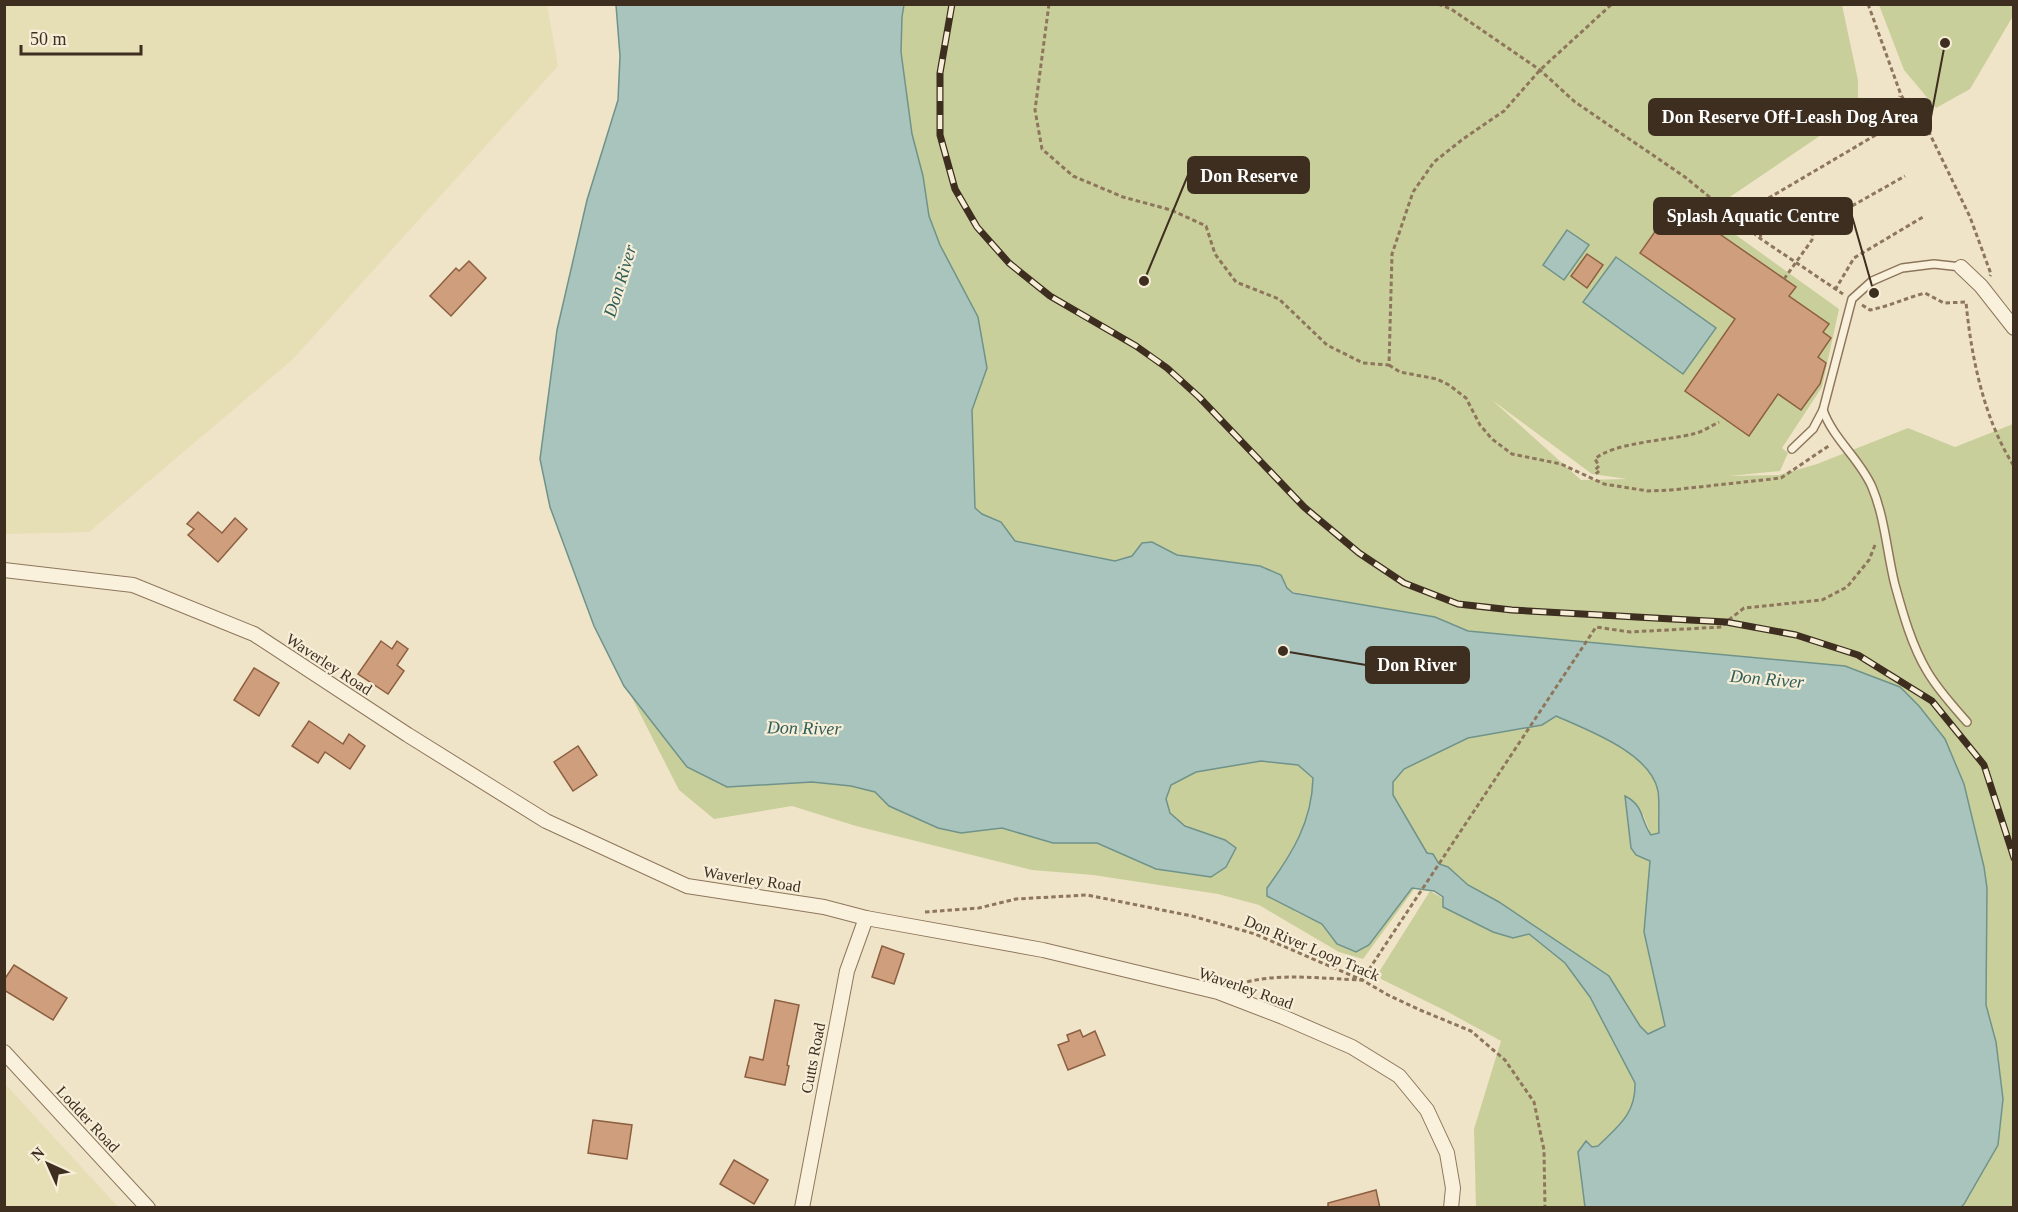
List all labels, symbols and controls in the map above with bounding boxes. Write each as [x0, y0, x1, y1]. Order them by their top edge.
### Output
scale bar [21, 18, 141, 56]
text: 50 m [30, 29, 67, 49]
callout: Don Reserve Off-Leash Dog Area [1649, 99, 1931, 135]
text: Don Reserve Off-Leash Dog Area [1662, 107, 1918, 127]
callout: Don Reserve [1188, 157, 1309, 193]
text: Don Reserve [1200, 166, 1298, 186]
callout: Splash Aquatic Centre [1654, 198, 1852, 234]
text: Splash Aquatic Centre [1667, 206, 1839, 226]
water label: Don River [599, 242, 641, 320]
street label: Waverley Road [282, 630, 375, 699]
callout: Don River [1366, 647, 1469, 683]
text: Don River [1377, 655, 1457, 675]
water label: Don River [1728, 666, 1806, 692]
water label: Don River [766, 717, 842, 739]
street label: Waverley Road [702, 863, 802, 896]
street label: Don River Loop Track [1241, 912, 1382, 985]
street label: Waverley Road [1196, 964, 1295, 1013]
street label: Cutts Road [798, 1021, 828, 1095]
street label: Lodder Road [53, 1082, 123, 1156]
north arrow [18, 1134, 78, 1194]
text: N [28, 1143, 48, 1164]

